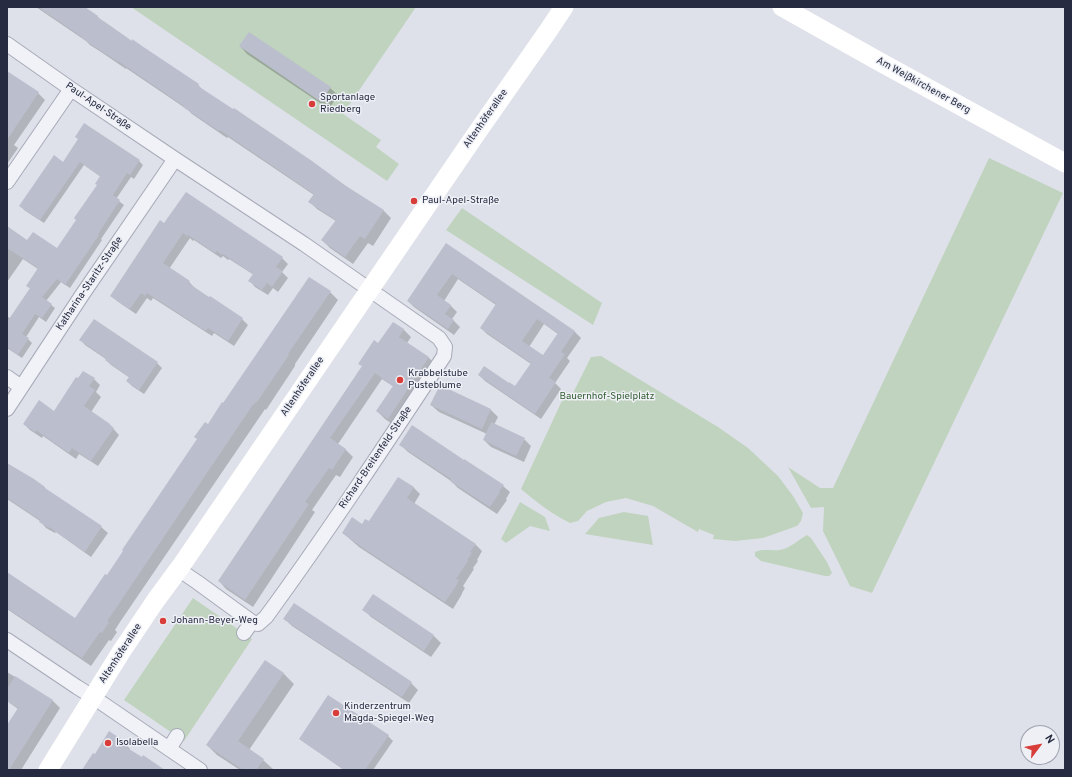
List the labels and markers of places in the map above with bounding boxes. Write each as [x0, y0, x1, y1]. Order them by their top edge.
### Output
place label: Sportanlage Riedberg [320, 92, 375, 116]
marker: Sportanlage Riedberg [307, 99, 317, 109]
place label: Paul-Apel-Straße [422, 195, 499, 207]
marker: Paul-Apel-Straße [409, 196, 419, 206]
place label: Krabbelstube Pusteblume [408, 368, 468, 392]
marker: Krabbelstube Pusteblume [395, 375, 405, 385]
place label: Johann-Beyer-Weg [171, 615, 258, 627]
marker: Johann-Beyer-Weg [158, 616, 168, 626]
place label: Kinderzentrum Magda-Spiegel-Weg [344, 701, 434, 724]
marker: Kinderzentrum Magda-Spiegel-Weg [331, 708, 341, 718]
place label: Isolabella [116, 737, 158, 749]
marker: Isolabella [103, 738, 113, 748]

